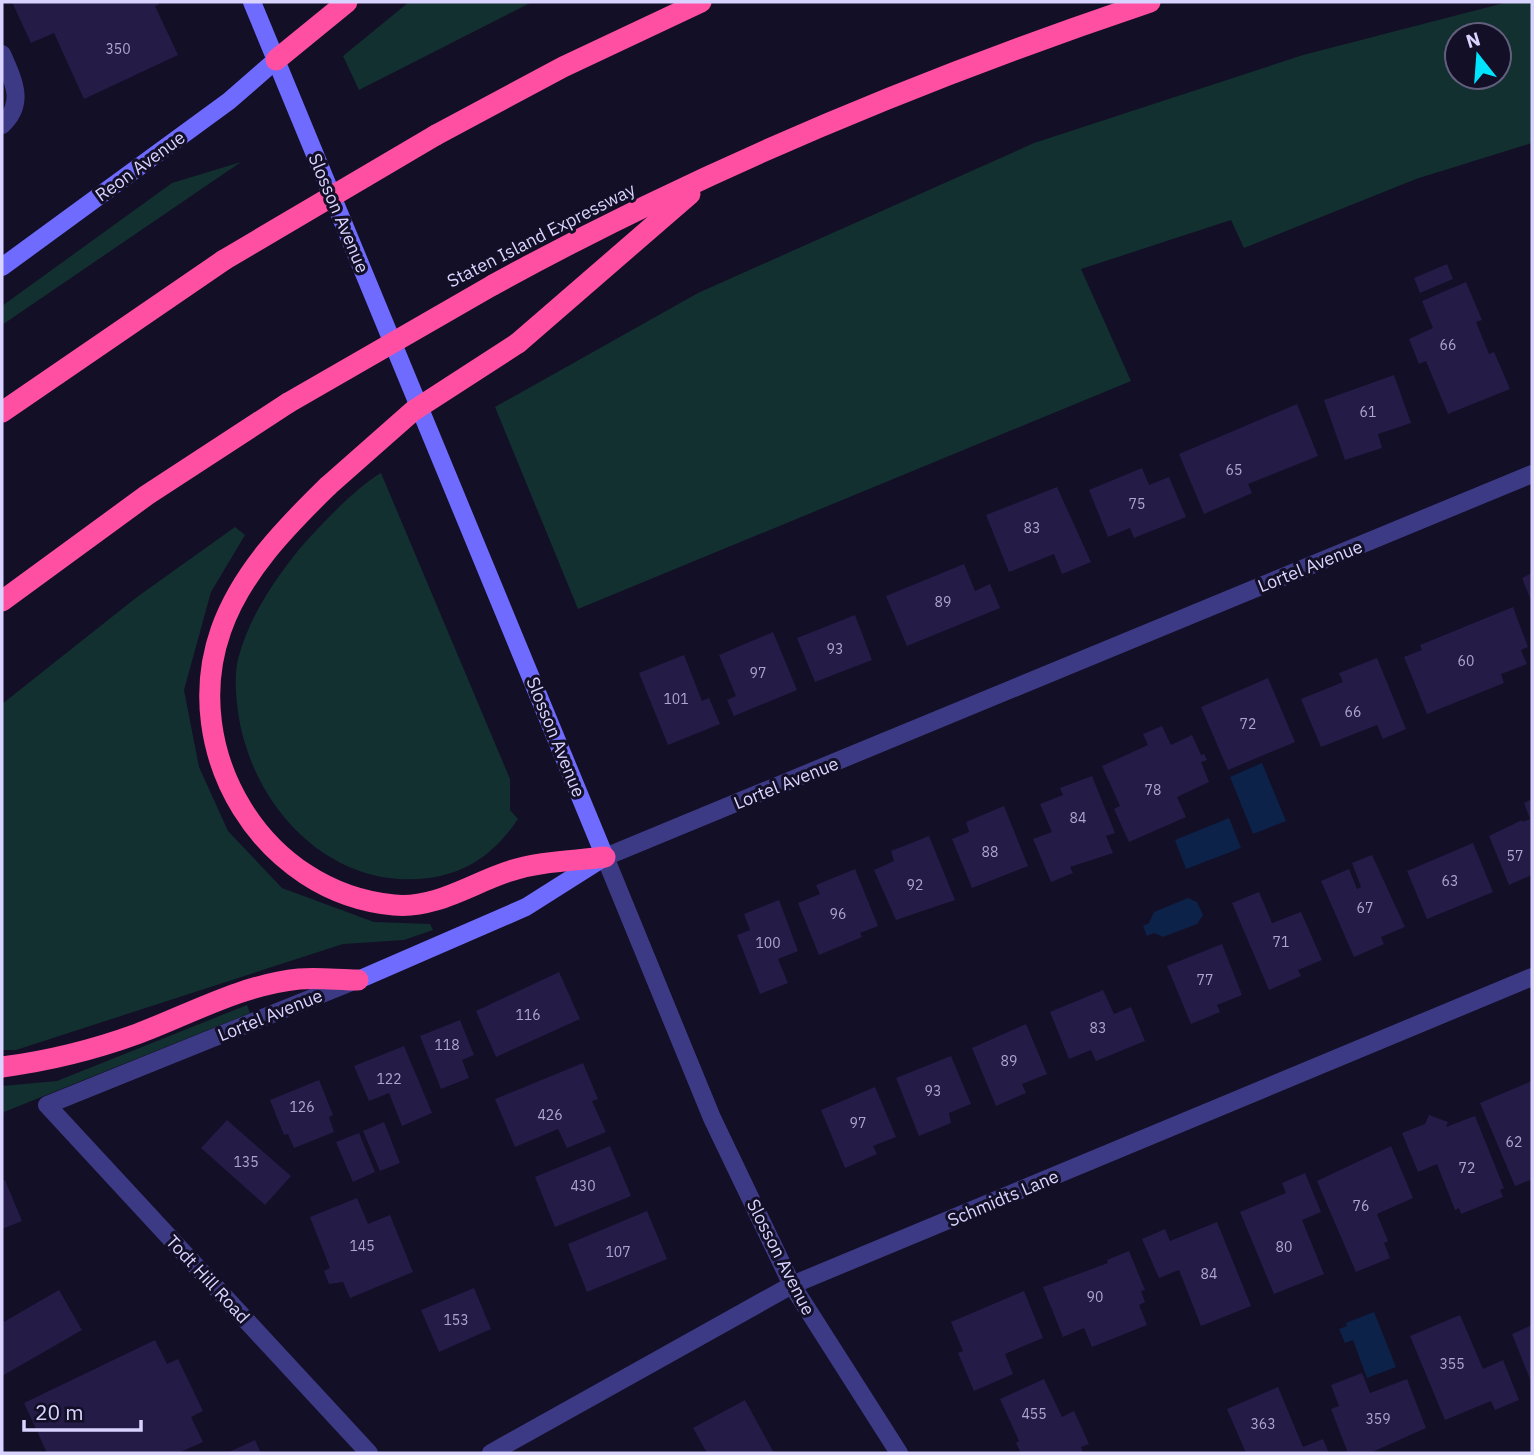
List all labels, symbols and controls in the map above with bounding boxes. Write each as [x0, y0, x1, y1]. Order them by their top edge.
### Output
north arrow [1443, 21, 1513, 91]
text: N [1463, 26, 1483, 53]
house number: 350 [105, 40, 131, 58]
street label: Reon Avenue [90, 126, 190, 206]
street label: Slosson Avenue [304, 150, 375, 276]
street label: Staten Island Expressway [443, 177, 639, 293]
house number: 66 [1440, 336, 1456, 354]
house number: 61 [1360, 403, 1376, 421]
house number: 65 [1226, 461, 1242, 479]
house number: 75 [1129, 495, 1145, 513]
house number: 83 [1024, 519, 1040, 537]
street label: Lortel Avenue [1254, 535, 1366, 597]
house number: 89 [935, 593, 951, 611]
house number: 93 [827, 640, 843, 658]
house number: 60 [1458, 652, 1474, 670]
house number: 97 [750, 664, 766, 682]
street label: Slosson Avenue [521, 674, 591, 801]
house number: 101 [663, 690, 689, 708]
house number: 66 [1345, 703, 1361, 721]
house number: 72 [1240, 715, 1256, 733]
street label: Lortel Avenue [730, 752, 842, 814]
house number: 78 [1145, 781, 1161, 799]
house number: 84 [1070, 809, 1086, 827]
house number: 88 [982, 843, 998, 861]
house number: 57 [1507, 847, 1523, 865]
house number: 63 [1442, 872, 1458, 890]
house number: 92 [907, 876, 923, 894]
house number: 67 [1357, 899, 1373, 917]
house number: 96 [830, 905, 846, 923]
house number: 71 [1273, 933, 1289, 951]
house number: 100 [755, 934, 781, 952]
house number: 77 [1197, 971, 1213, 989]
street label: Lortel Avenue [214, 984, 326, 1046]
house number: 116 [515, 1006, 541, 1024]
house number: 83 [1090, 1019, 1106, 1037]
house number: 118 [434, 1036, 460, 1054]
house number: 89 [1001, 1052, 1017, 1070]
house number: 122 [376, 1070, 402, 1088]
house number: 93 [925, 1082, 941, 1100]
house number: 126 [289, 1098, 315, 1116]
house number: 426 [537, 1106, 563, 1124]
house number: 97 [850, 1114, 866, 1132]
house number: 62 [1506, 1133, 1522, 1151]
house number: 135 [233, 1153, 259, 1171]
house number: 72 [1459, 1159, 1475, 1177]
street label: Schmidts Lane [944, 1164, 1062, 1232]
house number: 430 [570, 1177, 596, 1195]
street label: Slosson Avenue [742, 1195, 820, 1319]
house number: 76 [1353, 1197, 1369, 1215]
street label: Todt Hill Road [161, 1230, 255, 1328]
house number: 145 [349, 1237, 375, 1255]
house number: 80 [1276, 1238, 1292, 1256]
house number: 107 [605, 1243, 631, 1261]
house number: 84 [1201, 1265, 1217, 1283]
house number: 90 [1087, 1288, 1103, 1306]
house number: 153 [443, 1311, 469, 1329]
house number: 355 [1439, 1355, 1465, 1373]
scale bar [24, 1388, 142, 1432]
text: 20 m [35, 1398, 84, 1426]
house number: 455 [1021, 1405, 1047, 1423]
house number: 359 [1365, 1410, 1391, 1428]
house number: 363 [1250, 1415, 1276, 1433]

